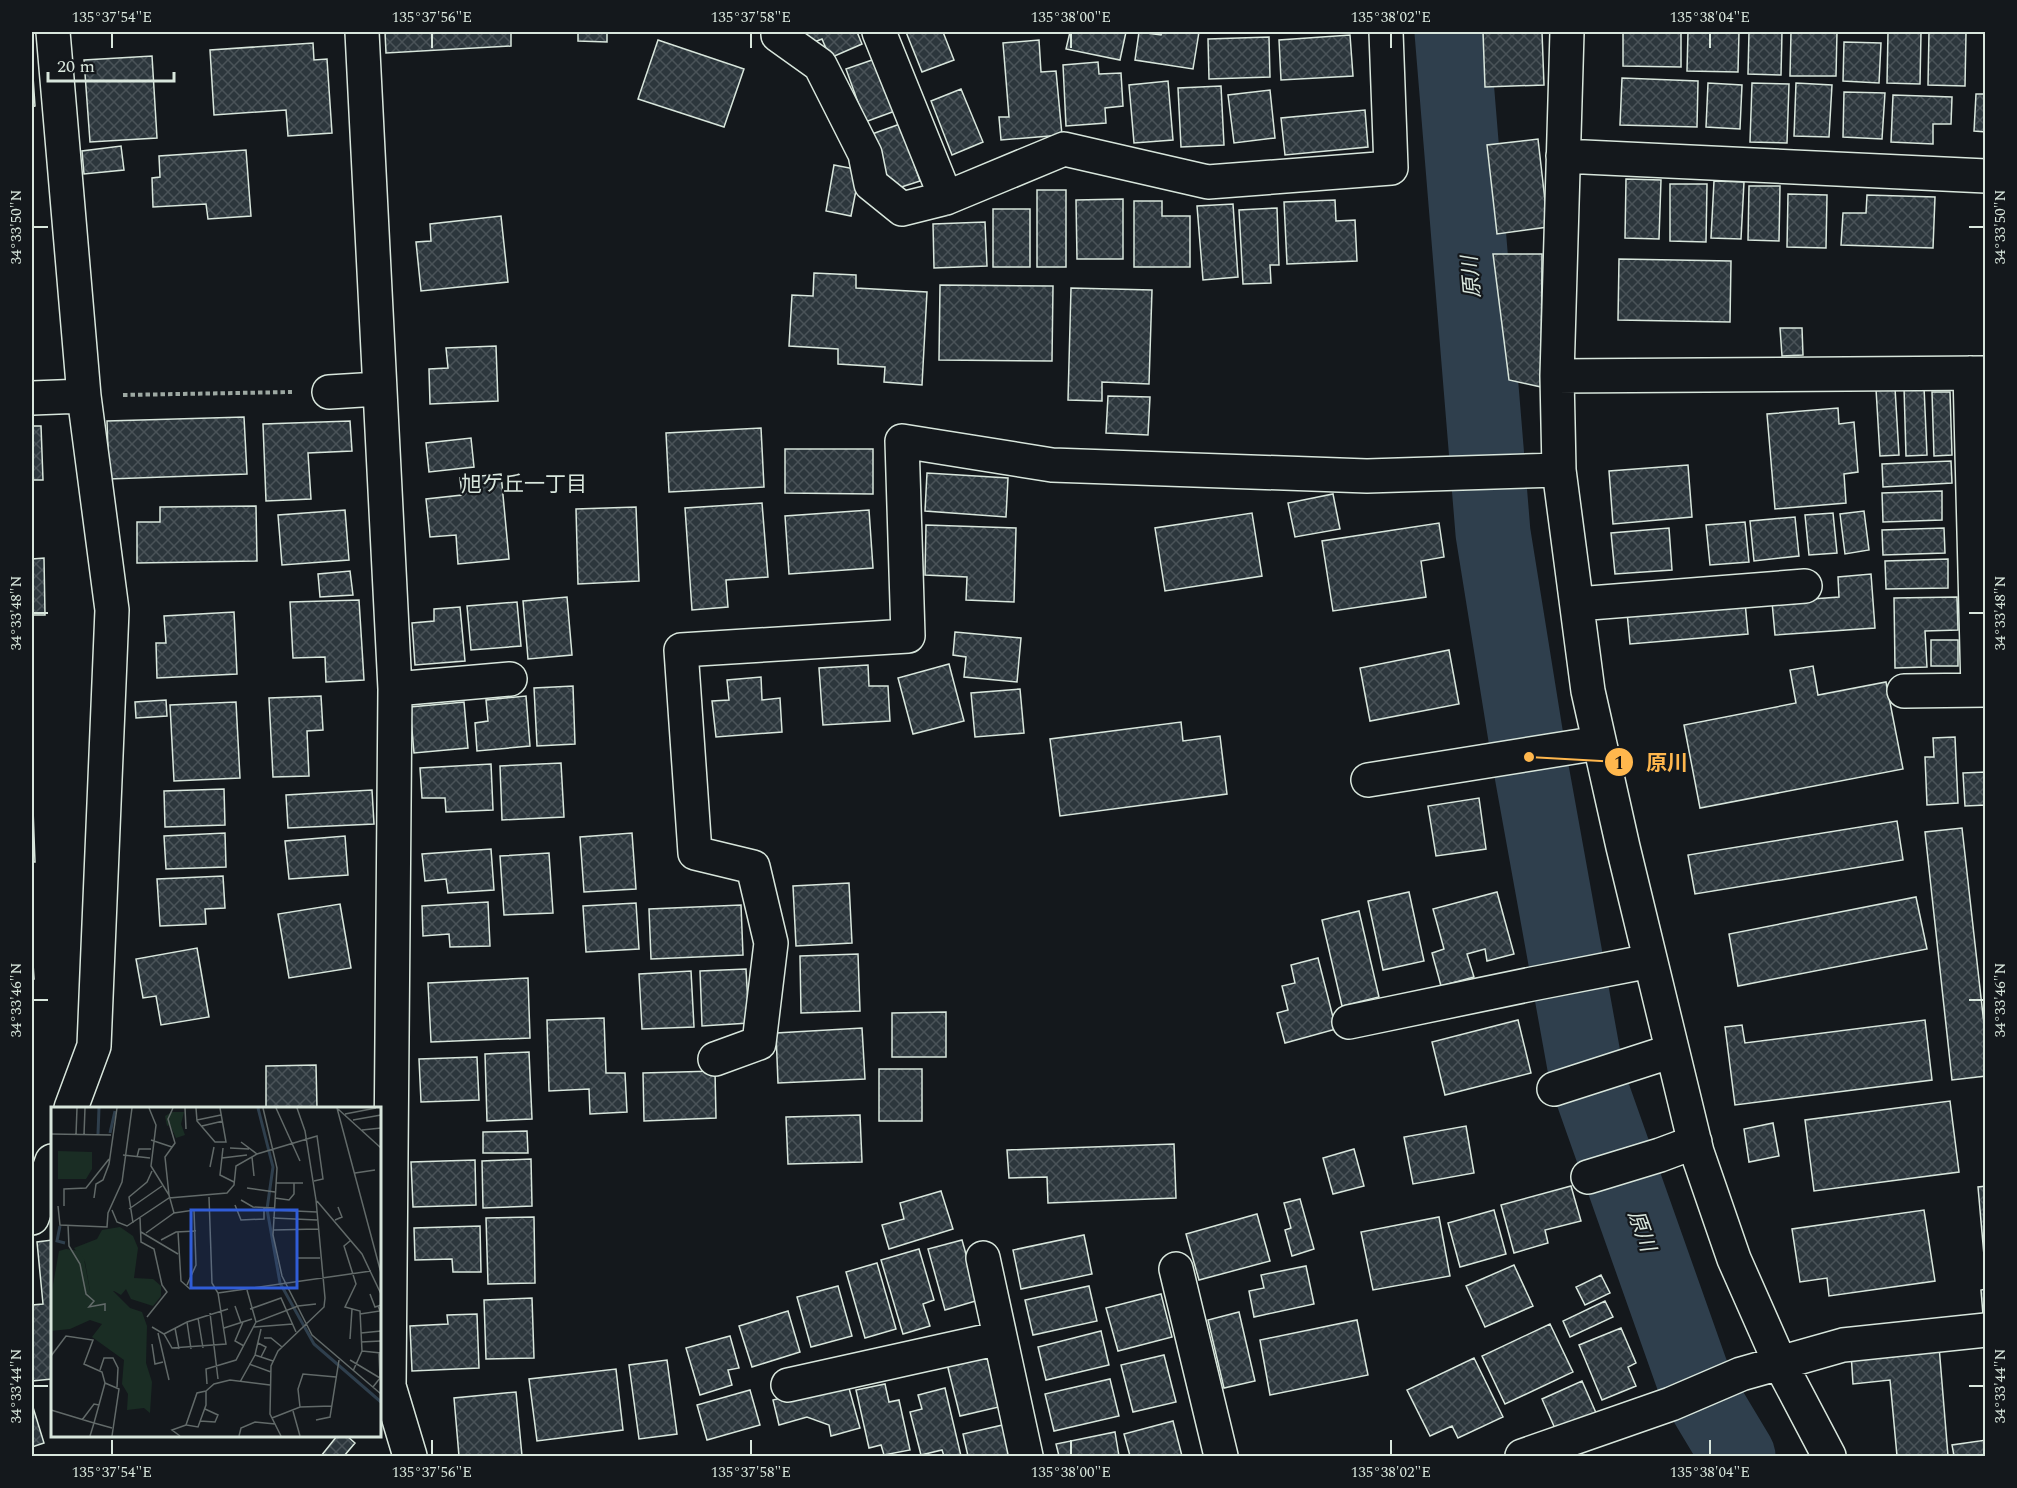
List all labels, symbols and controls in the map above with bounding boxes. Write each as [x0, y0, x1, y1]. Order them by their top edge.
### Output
text: 135°37'54"E [72, 6, 152, 29]
text: 135°37'56"E [392, 6, 472, 29]
text: 135°37'58"E [711, 6, 791, 29]
text: 135°38'00"E [1031, 6, 1111, 29]
text: 135°38'02"E [1351, 6, 1431, 29]
text: 135°38'04"E [1670, 6, 1750, 29]
scale bar [48, 45, 174, 83]
text: 20 m [57, 53, 95, 80]
text: 34°33'50"N [5, 189, 28, 265]
text: 34°33'50"N [1989, 189, 2012, 265]
water label: 原川 [1454, 253, 1490, 299]
district label: 旭ケ丘一丁目 [461, 469, 587, 501]
text: 34°33'48"N [5, 575, 28, 651]
text: 34°33'48"N [1989, 575, 2012, 651]
callout: 原川 [1604, 743, 1700, 782]
text: 原川 [1646, 748, 1688, 780]
text: 1 [1614, 750, 1624, 777]
text: 34°33'46"N [5, 962, 28, 1038]
text: 34°33'46"N [1989, 962, 2012, 1038]
inset map [51, 1107, 381, 1437]
water label: 原川 [1619, 1206, 1664, 1258]
text: 34°33'44"N [5, 1348, 28, 1424]
text: 34°33'44"N [1989, 1348, 2012, 1424]
text: 135°37'54"E [72, 1461, 152, 1484]
text: 135°37'56"E [392, 1461, 472, 1484]
text: 135°37'58"E [711, 1461, 791, 1484]
text: 135°38'00"E [1031, 1461, 1111, 1484]
text: 135°38'02"E [1351, 1461, 1431, 1484]
text: 135°38'04"E [1670, 1461, 1750, 1484]

